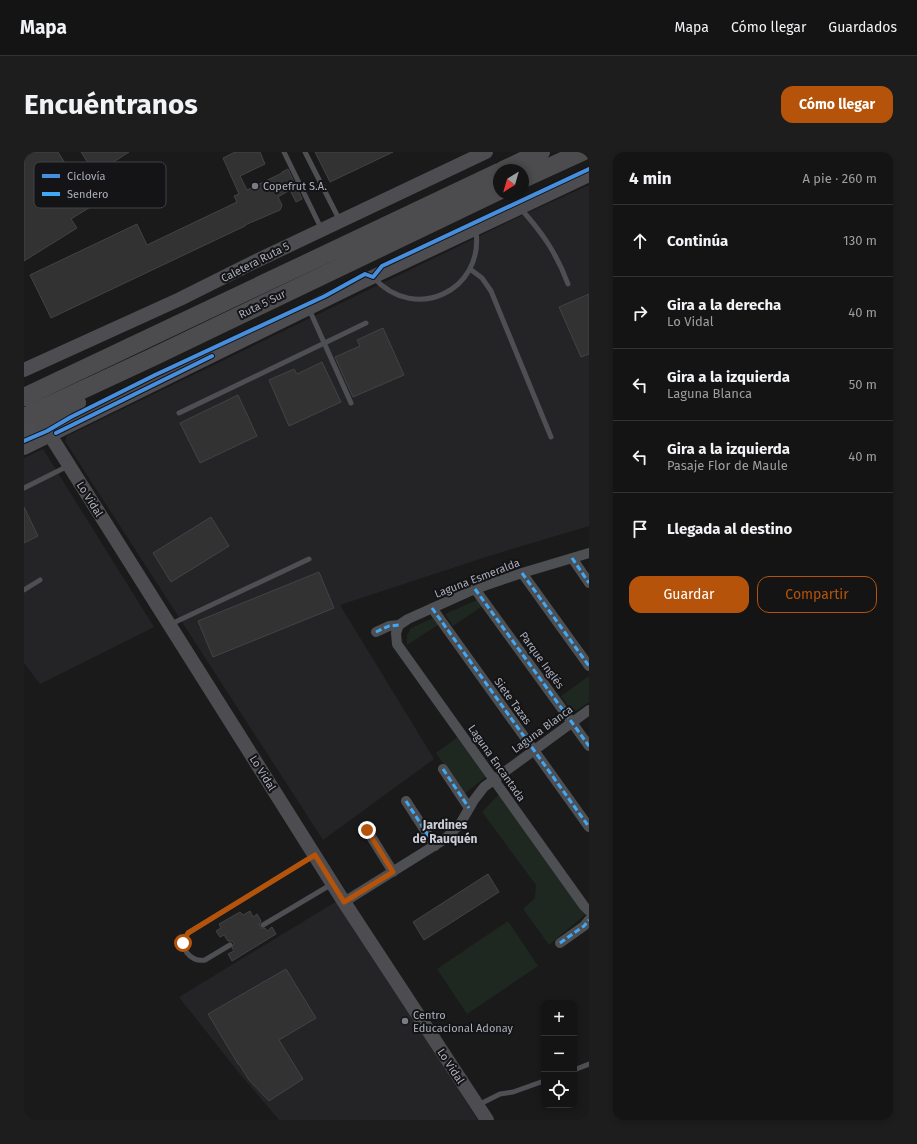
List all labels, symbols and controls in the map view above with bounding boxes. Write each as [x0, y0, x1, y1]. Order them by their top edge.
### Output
text: Mapa [20, 16, 67, 39]
text: Mapa [675, 19, 709, 36]
text: Cómo llegar [731, 19, 806, 36]
text: Guardados [828, 19, 897, 36]
button: Cómo llegar [781, 86, 893, 123]
text: Encuéntranos [24, 88, 198, 121]
legend [34, 162, 166, 208]
north arrow [493, 164, 529, 200]
text: 4 min [629, 168, 672, 189]
text: Ciclovía [67, 170, 106, 183]
text: A pie · 260 m [802, 171, 877, 186]
place label: Copefrut S.A. [263, 180, 327, 193]
marker: Copefrut S.A. [250, 181, 260, 191]
text: Sendero [67, 188, 108, 201]
icon: ahead [629, 230, 651, 252]
text: Continúa [667, 232, 728, 250]
text: 130 m [843, 233, 877, 248]
street label: Caletera Ruta 5 [219, 239, 292, 285]
street label: Ruta 5 Sur [236, 287, 289, 321]
text: Gira a la derecha [667, 296, 781, 314]
icon: right [629, 302, 651, 324]
text: 40 m [848, 305, 877, 320]
text: Lo Vidal [667, 314, 714, 329]
text: Gira a la izquierda [667, 368, 790, 386]
icon: left [629, 374, 651, 396]
text: 50 m [849, 377, 877, 392]
text: Laguna Blanca [667, 386, 752, 401]
text: Gira a la izquierda [667, 440, 790, 458]
icon: left [629, 446, 651, 468]
text: 40 m [848, 449, 877, 464]
text: Pasaje Flor de Maule [667, 458, 788, 473]
street label: Lo Vidal [74, 479, 106, 519]
icon: arrive [629, 518, 651, 540]
text: Llegada al destino [667, 520, 792, 538]
street label: Laguna Esmeralda [433, 556, 522, 601]
button: Guardar [629, 576, 749, 613]
button: Compartir [757, 576, 877, 613]
street label: Parque Inglés [517, 629, 567, 691]
street label: Siete Tazas [491, 675, 534, 727]
street label: Laguna Blanca [509, 703, 575, 756]
street label: Laguna Encantada [465, 722, 528, 804]
street label: Lo Vidal [247, 753, 279, 793]
district label: Jardines de Rauquén [412, 818, 478, 846]
route end [358, 821, 376, 839]
route start [174, 934, 192, 952]
map controls [541, 1000, 577, 1108]
button: + [541, 1000, 577, 1036]
place label: Centro Educacional Adonay [413, 1009, 514, 1035]
marker: Centro Educacional Adonay [400, 1016, 410, 1026]
button: − [541, 1036, 577, 1072]
street label: Lo Vidal [434, 1046, 467, 1086]
button: locate [541, 1072, 577, 1108]

